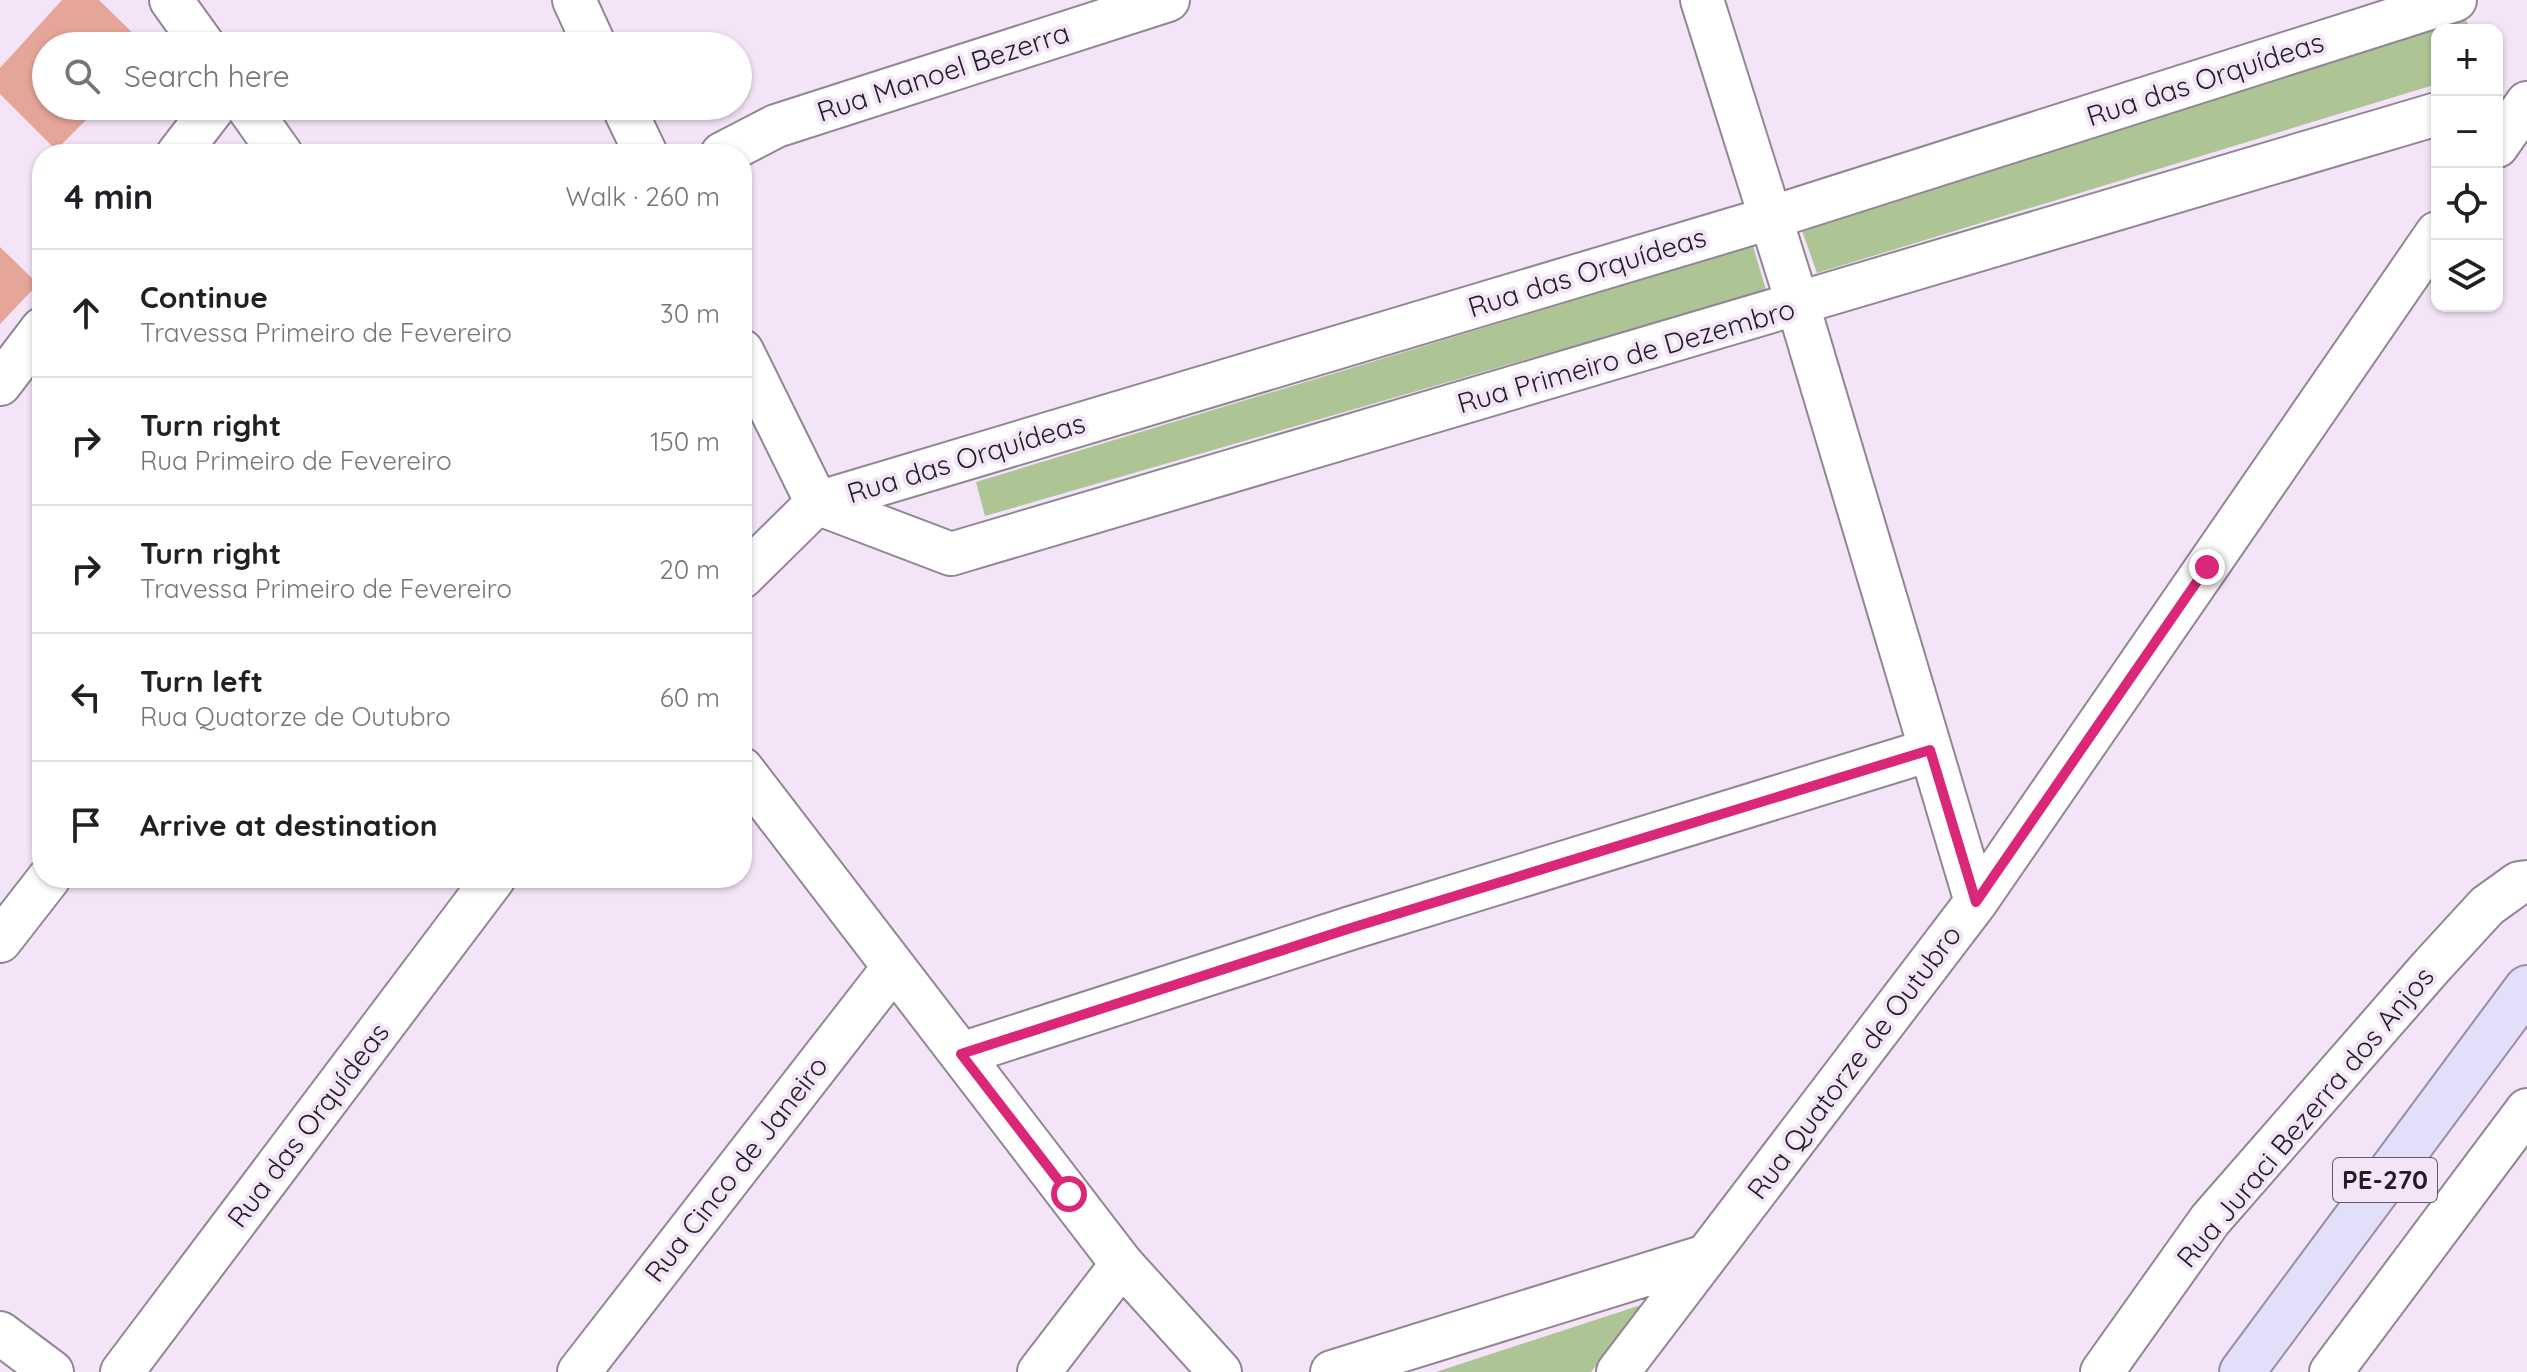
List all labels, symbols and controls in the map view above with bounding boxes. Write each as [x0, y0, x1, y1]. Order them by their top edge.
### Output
street label: Rua Manoel Bezerra [812, 14, 1073, 129]
street label: Rua das Orquídeas [2082, 24, 2328, 133]
map controls [2431, 24, 2503, 312]
button: + [2431, 24, 2503, 96]
search box [32, 32, 752, 120]
icon: search [60, 54, 104, 98]
text: Search here [124, 57, 290, 95]
button: − [2431, 96, 2503, 168]
button: locate [2431, 168, 2503, 240]
text: 4 min [64, 175, 153, 218]
text: Walk · 260 m [566, 180, 720, 213]
street label: Rua das Orquídeas [1464, 219, 1710, 324]
button: layers [2431, 240, 2503, 312]
text: Continue [140, 278, 268, 316]
icon: ahead [64, 291, 108, 335]
street label: Rua Primeiro de Dezembro [1453, 291, 1799, 421]
text: 30 m [660, 297, 720, 330]
text: Travessa Primeiro de Fevereiro [140, 316, 512, 349]
street label: Rua das Orquídeas [843, 405, 1089, 510]
text: Turn right [140, 406, 281, 444]
icon: right [64, 419, 108, 463]
text: 150 m [650, 425, 720, 458]
text: Rua Primeiro de Fevereiro [140, 444, 452, 477]
text: Turn right [140, 534, 281, 572]
icon: right [64, 547, 108, 591]
route end [2189, 549, 2225, 585]
text: 20 m [659, 553, 720, 586]
text: Travessa Primeiro de Fevereiro [140, 572, 512, 605]
text: Turn left [140, 662, 263, 700]
icon: left [64, 675, 108, 719]
text: 60 m [660, 681, 720, 714]
text: Rua Quatorze de Outubro [140, 700, 451, 733]
icon: arrive [64, 803, 108, 847]
text: Arrive at destination [140, 806, 438, 844]
street label: Rua Quatorze de Outubro [1739, 918, 1968, 1206]
street label: Rua Juraci Bezerra dos Anjos [2168, 959, 2441, 1274]
street label: Rua das Orquídeas [219, 1015, 396, 1234]
street label: Rua Cinco de Janeiro [637, 1049, 835, 1289]
road number: PE-270 [2333, 1158, 2437, 1202]
route start [1051, 1176, 1087, 1212]

